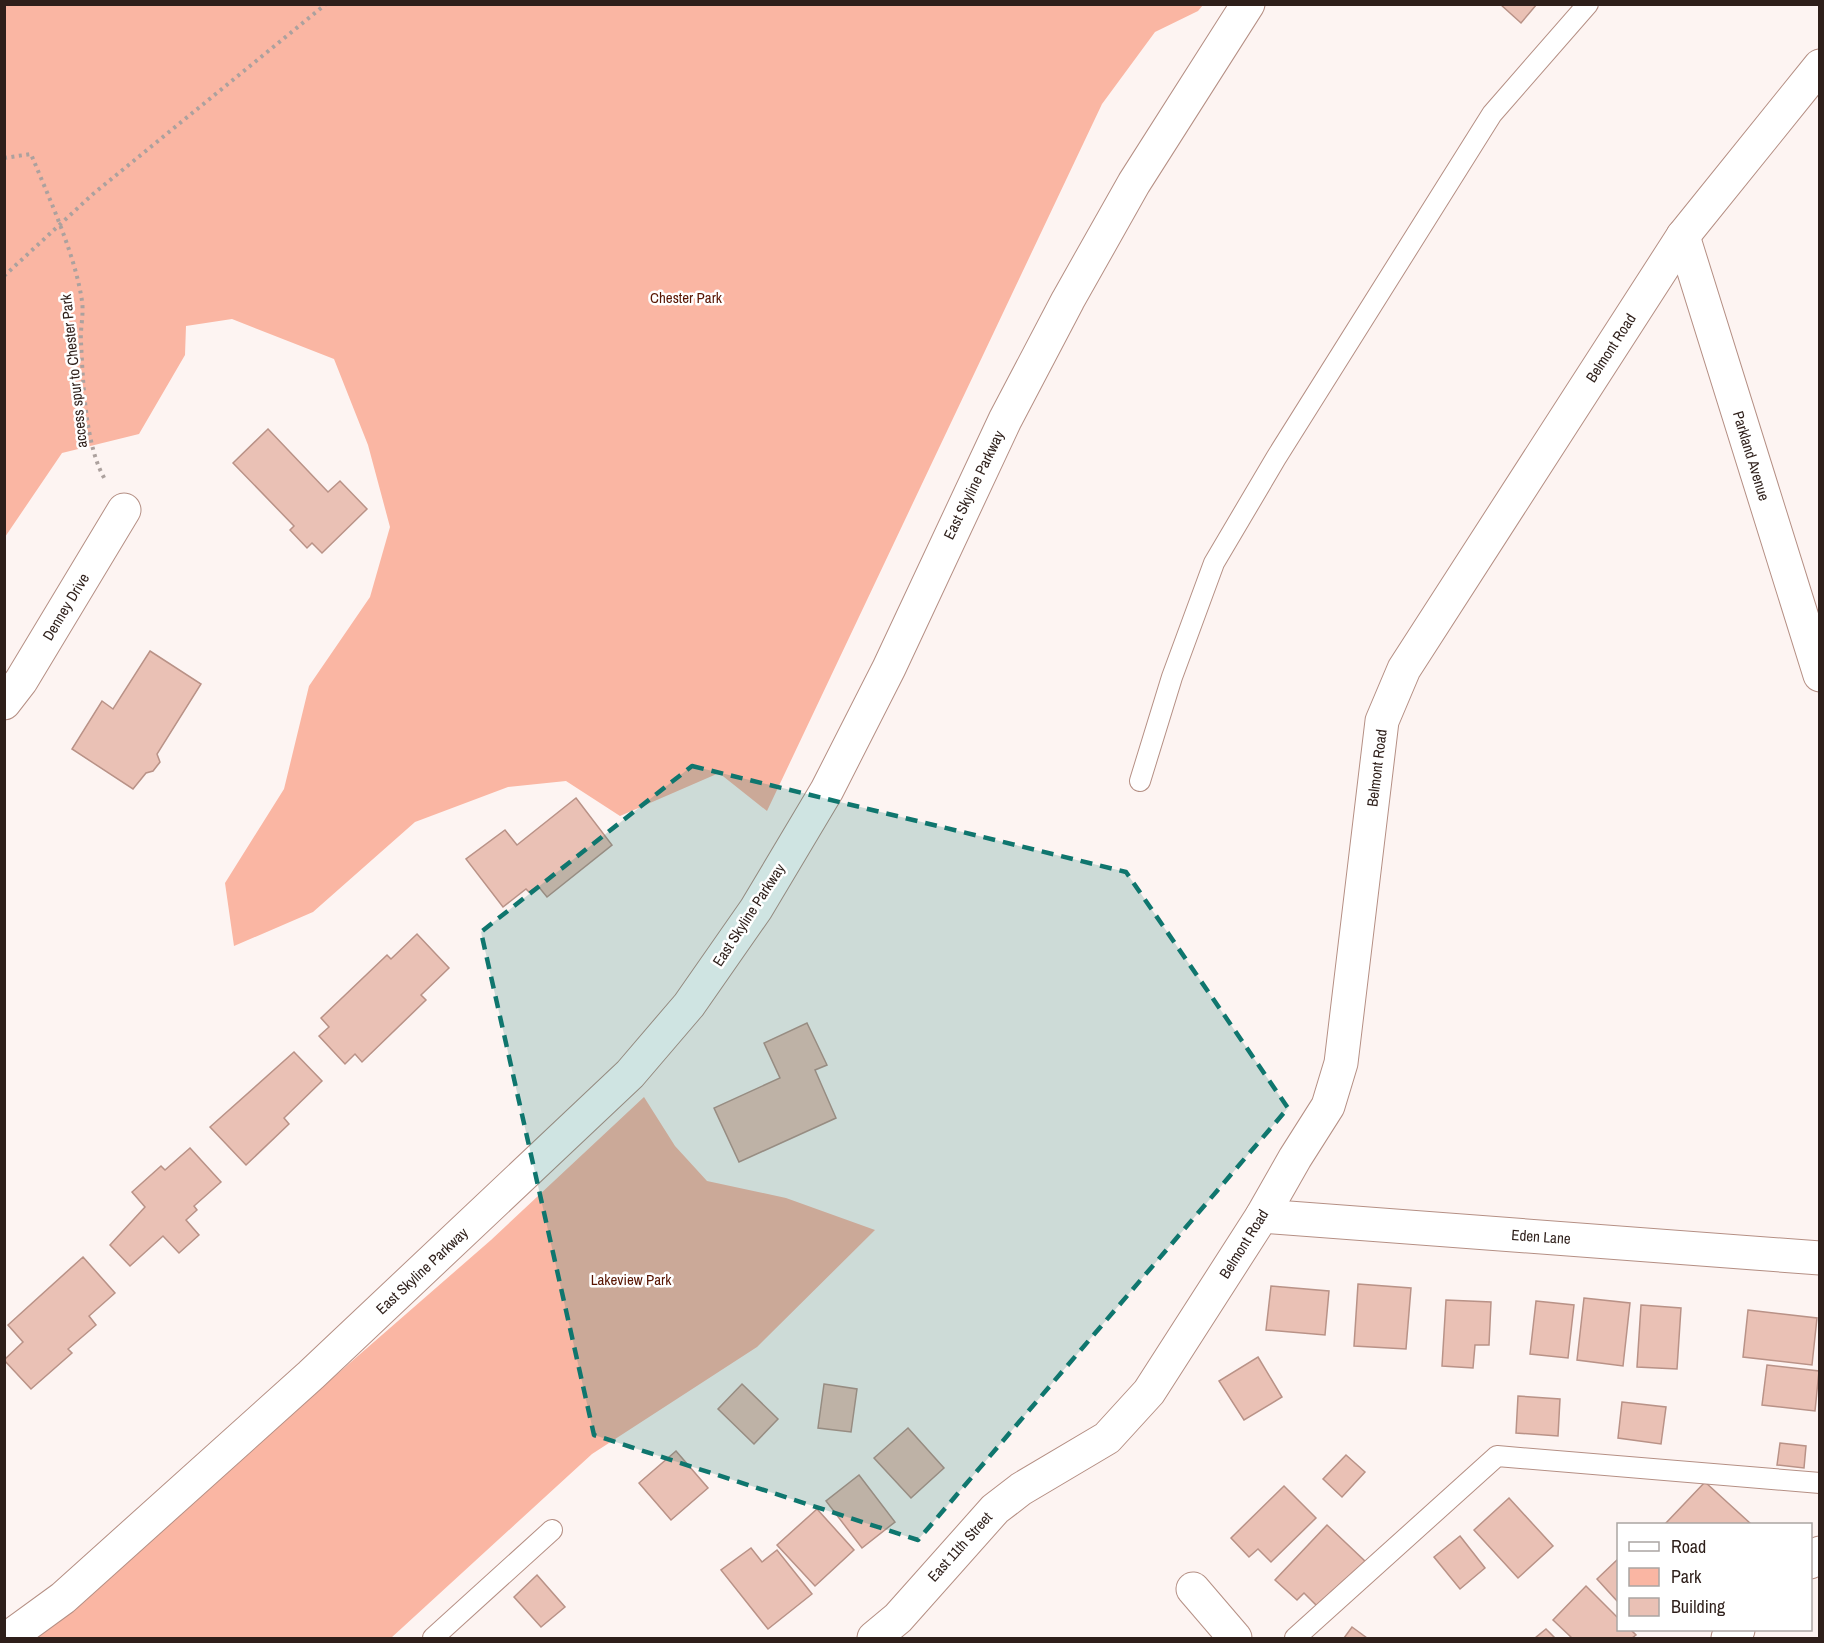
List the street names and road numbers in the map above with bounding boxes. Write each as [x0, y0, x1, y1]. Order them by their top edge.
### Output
street label: access spur to Chester Park [55, 292, 92, 449]
street label: Belmont Road [1581, 309, 1641, 386]
street label: Parkland Avenue [1728, 408, 1775, 503]
street label: East Skyline Parkway [938, 426, 1009, 543]
street label: Denney Drive [37, 569, 94, 644]
street label: Belmont Road [1361, 728, 1392, 808]
street label: East Skyline Parkway [707, 858, 790, 970]
street label: Belmont Road [1214, 1205, 1273, 1282]
street label: East Skyline Parkway [371, 1222, 473, 1319]
street label: Eden Lane [1511, 1224, 1572, 1249]
street label: East 11th Street [923, 1507, 997, 1586]

